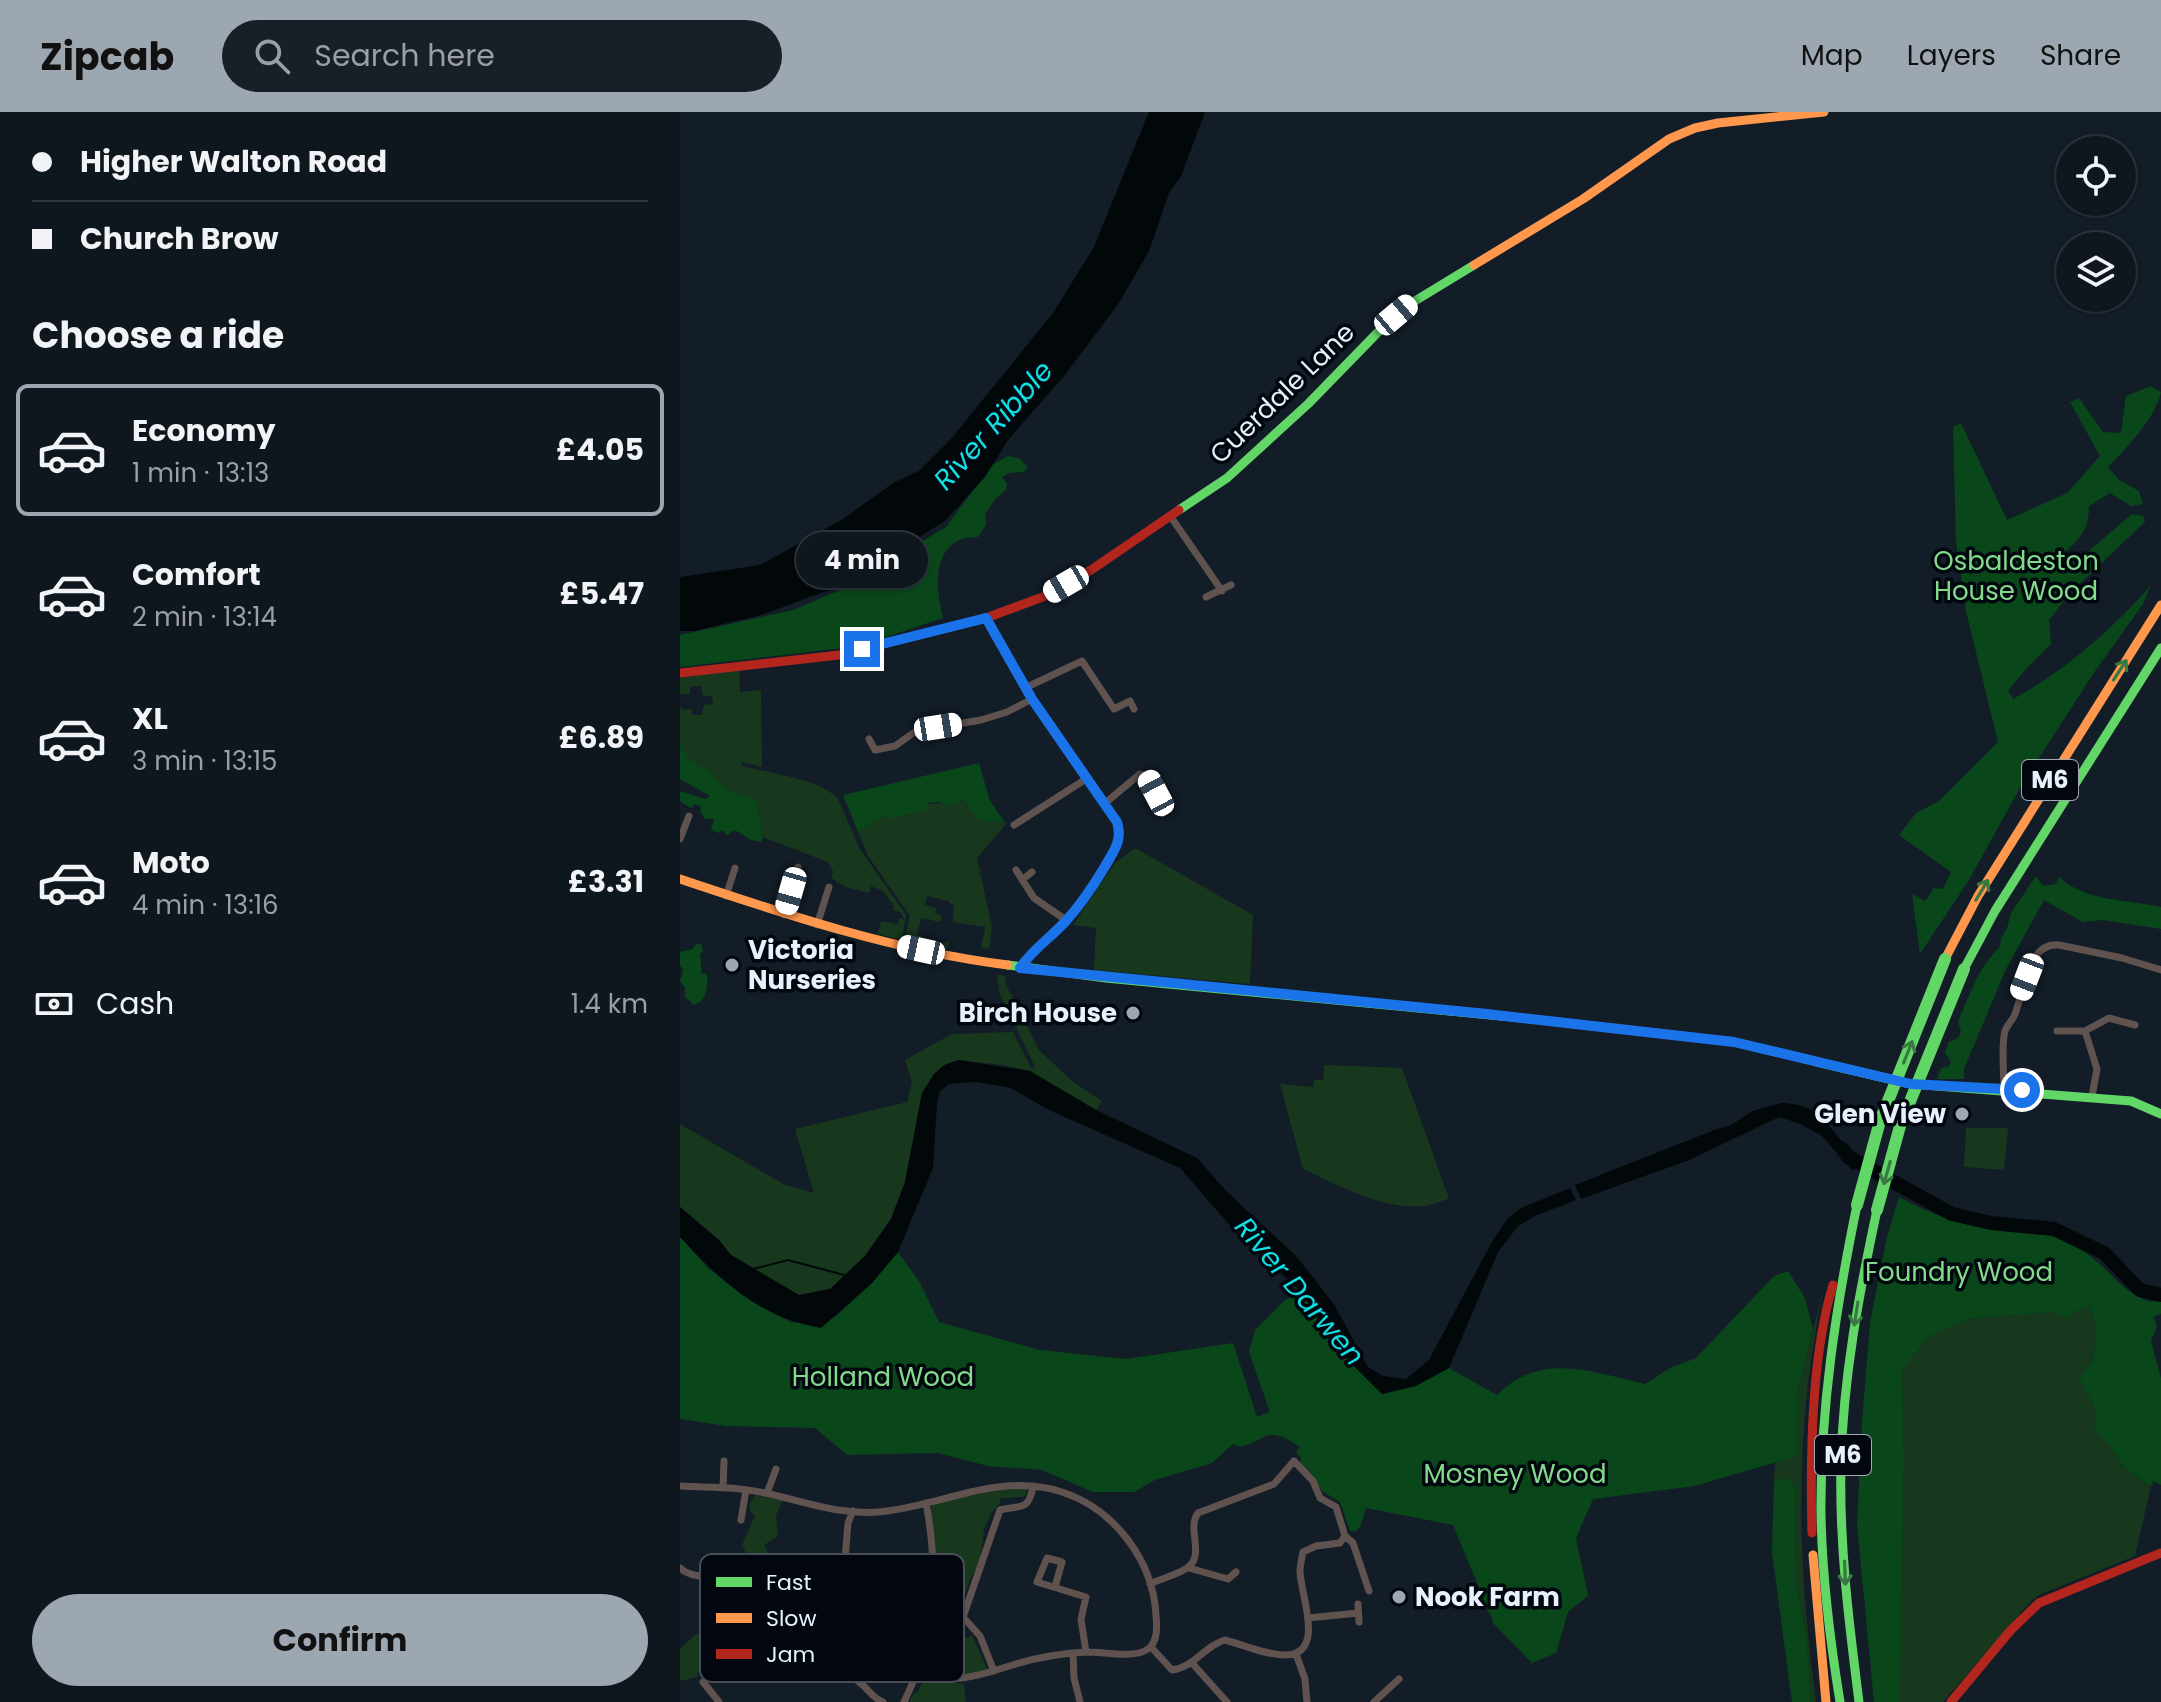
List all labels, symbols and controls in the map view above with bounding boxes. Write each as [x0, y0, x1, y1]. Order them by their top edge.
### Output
search box [222, 20, 782, 92]
text: Zipcab [40, 30, 174, 83]
icon: search [250, 34, 294, 78]
text: Search here [314, 34, 495, 77]
text: Map [1801, 36, 1863, 75]
text: Layers [1907, 36, 1996, 75]
text: Share [2040, 36, 2121, 75]
map controls [2056, 136, 2136, 312]
button: locate [2056, 136, 2136, 216]
text: Higher Walton Road [80, 140, 387, 183]
text: Church Brow [80, 217, 279, 260]
button: layers [2056, 232, 2136, 312]
car [1370, 290, 1422, 340]
text: Choose a ride [32, 310, 284, 361]
street label: Cuerdale Lane [1202, 315, 1362, 471]
water label: River Ribble [925, 352, 1062, 499]
text: Economy [132, 409, 276, 452]
icon: car [36, 414, 108, 486]
text: £4.05 [556, 428, 644, 471]
text: 1 min · 13:13 [132, 455, 269, 491]
callout: 4 min [796, 533, 928, 589]
text: 4 min [824, 542, 900, 578]
park label: Osbaldeston House Wood [1933, 543, 2099, 609]
text: Comfort [132, 553, 261, 596]
icon: car [36, 558, 108, 630]
car [1039, 562, 1093, 606]
text: £5.47 [560, 572, 644, 615]
text: 2 min · 13:14 [132, 599, 277, 635]
route end [844, 631, 880, 667]
one-way arrow [2112, 659, 2128, 682]
text: XL [132, 697, 168, 740]
icon: car [36, 702, 108, 774]
car [912, 711, 964, 743]
text: £6.89 [559, 716, 644, 759]
text: 3 min · 13:15 [132, 743, 277, 779]
road number: M6 [2022, 760, 2078, 800]
car [1134, 766, 1178, 820]
text: Moto [132, 841, 210, 884]
icon: car [36, 846, 108, 918]
text: £3.31 [568, 860, 644, 903]
car [773, 865, 809, 917]
one-way arrow [1974, 879, 1990, 902]
text: 4 min · 13:16 [132, 887, 279, 923]
place label: Victoria Nurseries [748, 932, 876, 998]
car [895, 933, 947, 967]
car [2007, 950, 2047, 1004]
marker: Victoria Nurseries [723, 956, 741, 974]
icon: cash [32, 982, 76, 1026]
text: Cash [96, 982, 174, 1025]
text: 1.4 km [571, 986, 648, 1022]
place label: Birch House [959, 995, 1117, 1031]
marker: Birch House [1124, 1004, 1142, 1022]
one-way arrow [1902, 1040, 1916, 1065]
route start [2004, 1072, 2040, 1108]
place label: Glen View [1814, 1096, 1946, 1132]
marker: Glen View [1953, 1105, 1971, 1123]
one-way arrow [1879, 1159, 1894, 1185]
water label: River Darwen [1226, 1209, 1373, 1374]
park label: Foundry Wood [1865, 1254, 2053, 1290]
one-way arrow [1848, 1300, 1863, 1326]
park label: Holland Wood [792, 1359, 974, 1395]
road number: M6 [1815, 1435, 1871, 1475]
park label: Mosney Wood [1423, 1456, 1607, 1492]
legend [700, 1554, 964, 1682]
one-way arrow [1837, 1559, 1852, 1586]
text: Fast [766, 1567, 811, 1598]
place label: Nook Farm [1415, 1579, 1560, 1615]
marker: Nook Farm [1390, 1588, 1408, 1606]
button: Confirm [32, 1594, 648, 1686]
text: Slow [766, 1603, 816, 1634]
text: Jam [766, 1639, 815, 1670]

